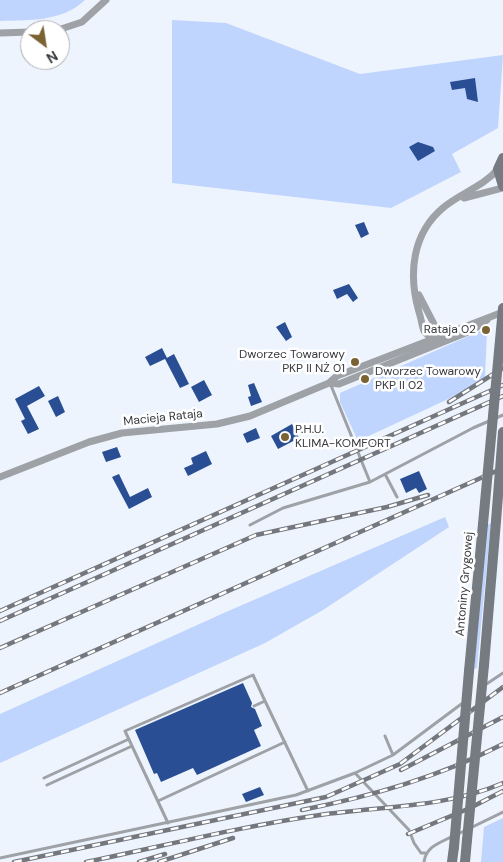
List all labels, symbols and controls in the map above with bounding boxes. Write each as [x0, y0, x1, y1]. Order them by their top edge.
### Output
north arrow [20, 20, 70, 70]
text: N [43, 47, 61, 67]
place label: Rataja 02 [424, 323, 476, 337]
marker: Rataja 02 [480, 324, 492, 336]
place label: Dworzec Towarowy PKP II NŻ 01 [239, 348, 345, 376]
marker: Dworzec Towarowy PKP II NŻ 01 [349, 356, 361, 368]
place label: Dworzec Towarowy PKP II 02 [375, 365, 481, 393]
marker: Dworzec Towarowy PKP II 02 [359, 373, 371, 385]
street label: Macieja Rataja [123, 407, 203, 429]
place label: P.H.U. KLIMA-KOMFORT [295, 423, 391, 451]
marker: P.H.U. KLIMA-KOMFORT [279, 431, 291, 443]
street label: Antoniny Grygowej [453, 531, 477, 637]

